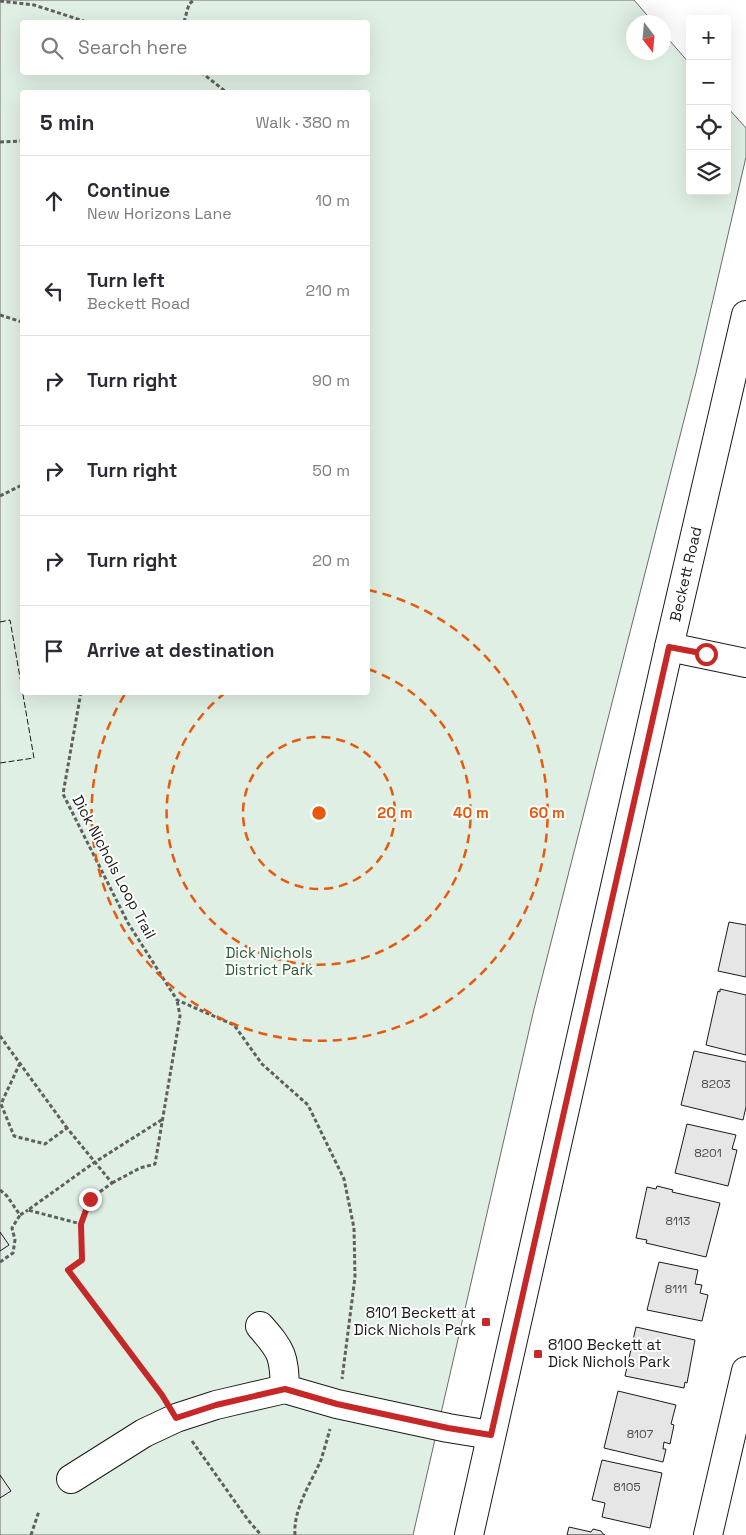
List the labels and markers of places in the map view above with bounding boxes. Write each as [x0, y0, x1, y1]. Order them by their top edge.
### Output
centre of rings [310, 804, 328, 822]
place label: 8101 Beckett at Dick Nichols Park [354, 1303, 476, 1339]
marker: 8101 Beckett at Dick Nichols Park [480, 1316, 492, 1328]
place label: 8100 Beckett at Dick Nichols Park [548, 1335, 670, 1371]
marker: 8100 Beckett at Dick Nichols Park [532, 1348, 544, 1360]

